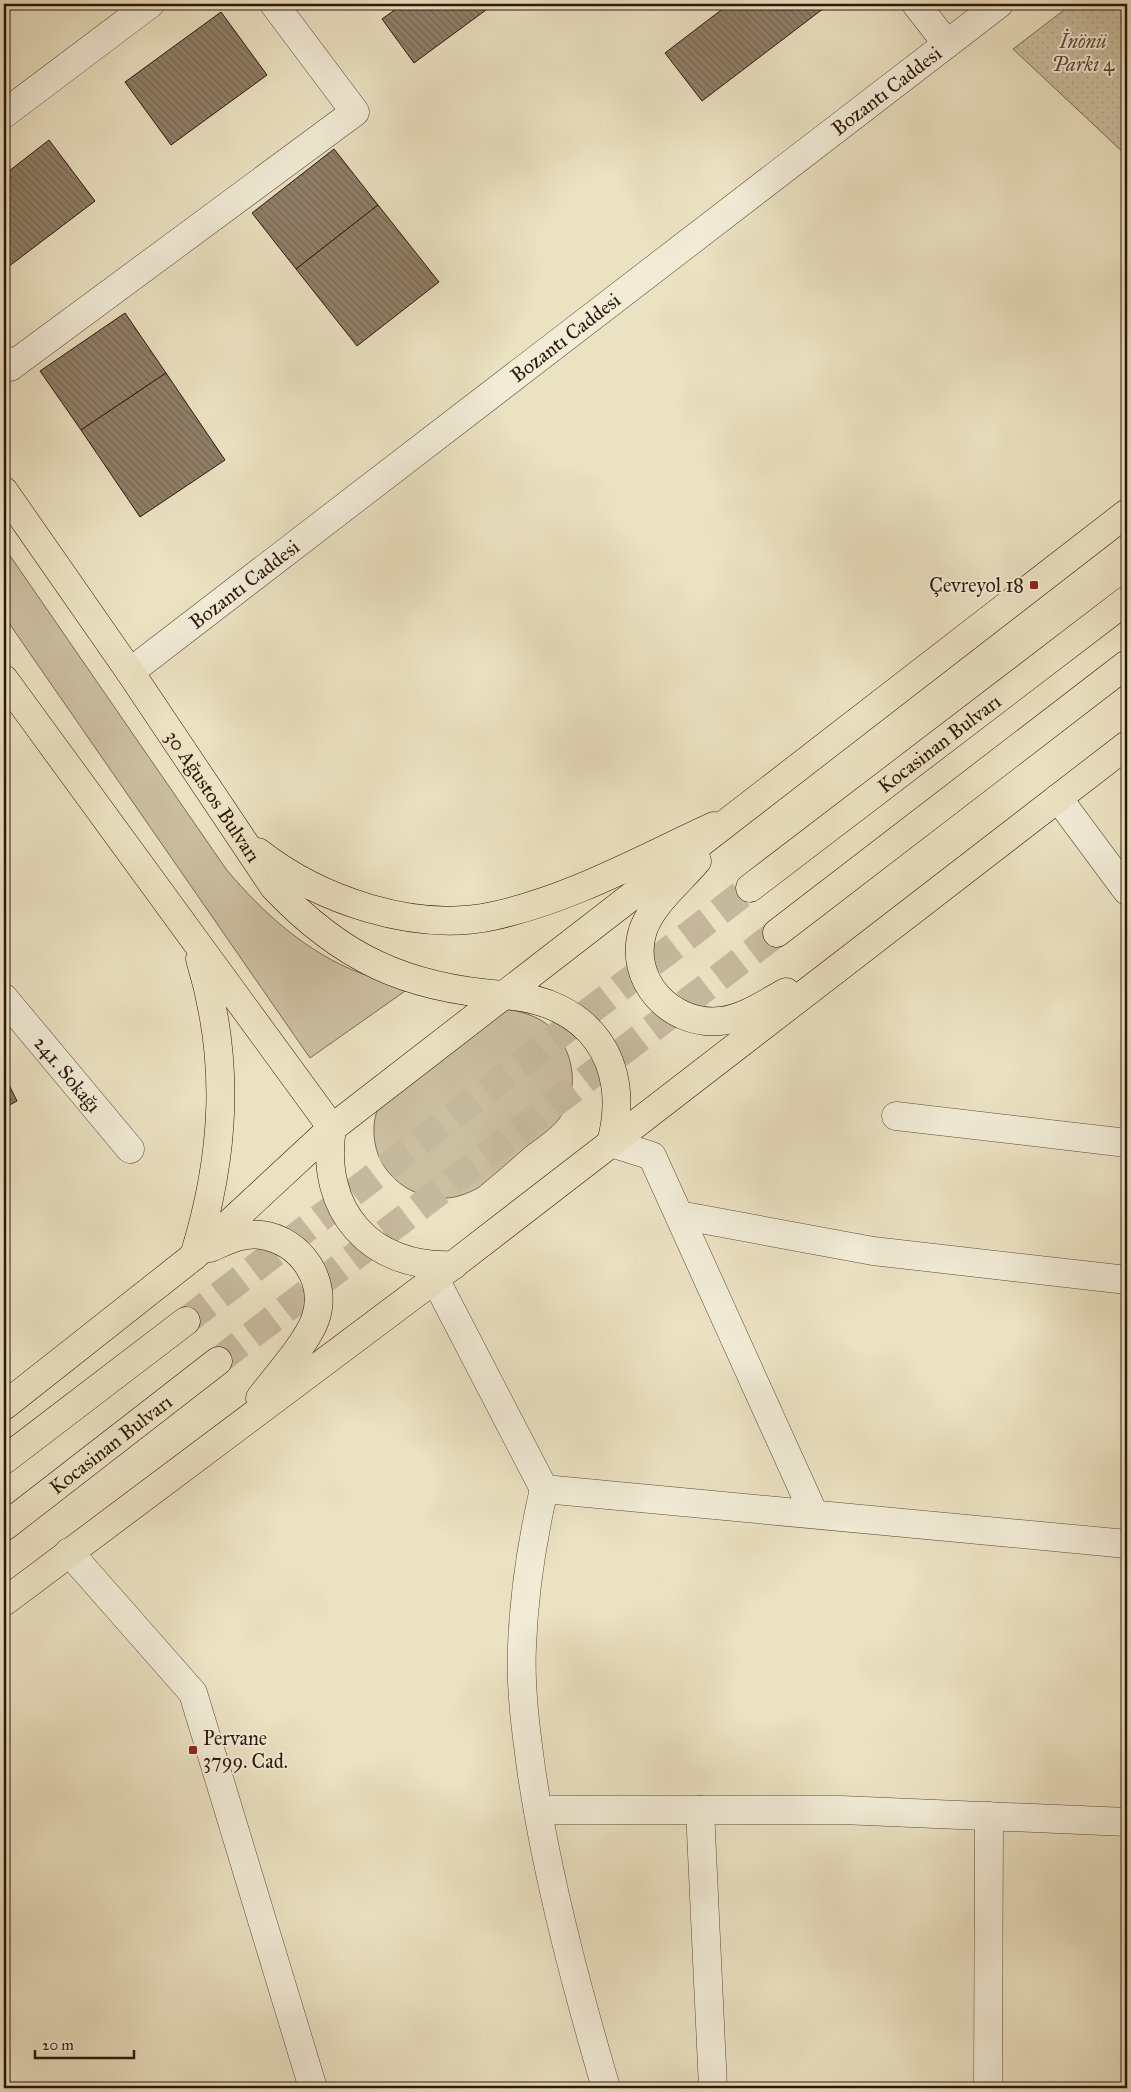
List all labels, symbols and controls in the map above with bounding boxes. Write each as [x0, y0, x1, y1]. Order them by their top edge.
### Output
park label: İnönü Parkı 4 [1052, 28, 1115, 76]
street label: Bozantı Caddesi [827, 41, 946, 140]
street label: Bozantı Caddesi [506, 287, 625, 387]
street label: Bozantı Caddesi [184, 534, 304, 634]
place label: Çevreyol 18 [929, 573, 1024, 597]
marker: Çevreyol 18 [1028, 579, 1040, 591]
street label: Kocasinan Bulvarı [873, 689, 1006, 798]
street label: 30 Ağustos Bulvarı [160, 726, 266, 867]
street label: 241. Sokağı [29, 1031, 106, 1117]
street label: Kocasinan Bulvarı [45, 1389, 177, 1499]
place label: Pervane 3799. Cad. [203, 1726, 288, 1773]
marker: Pervane 3799. Cad. [187, 1744, 199, 1756]
scale bar [35, 2027, 134, 2059]
text: 20 m [42, 2036, 74, 2054]

